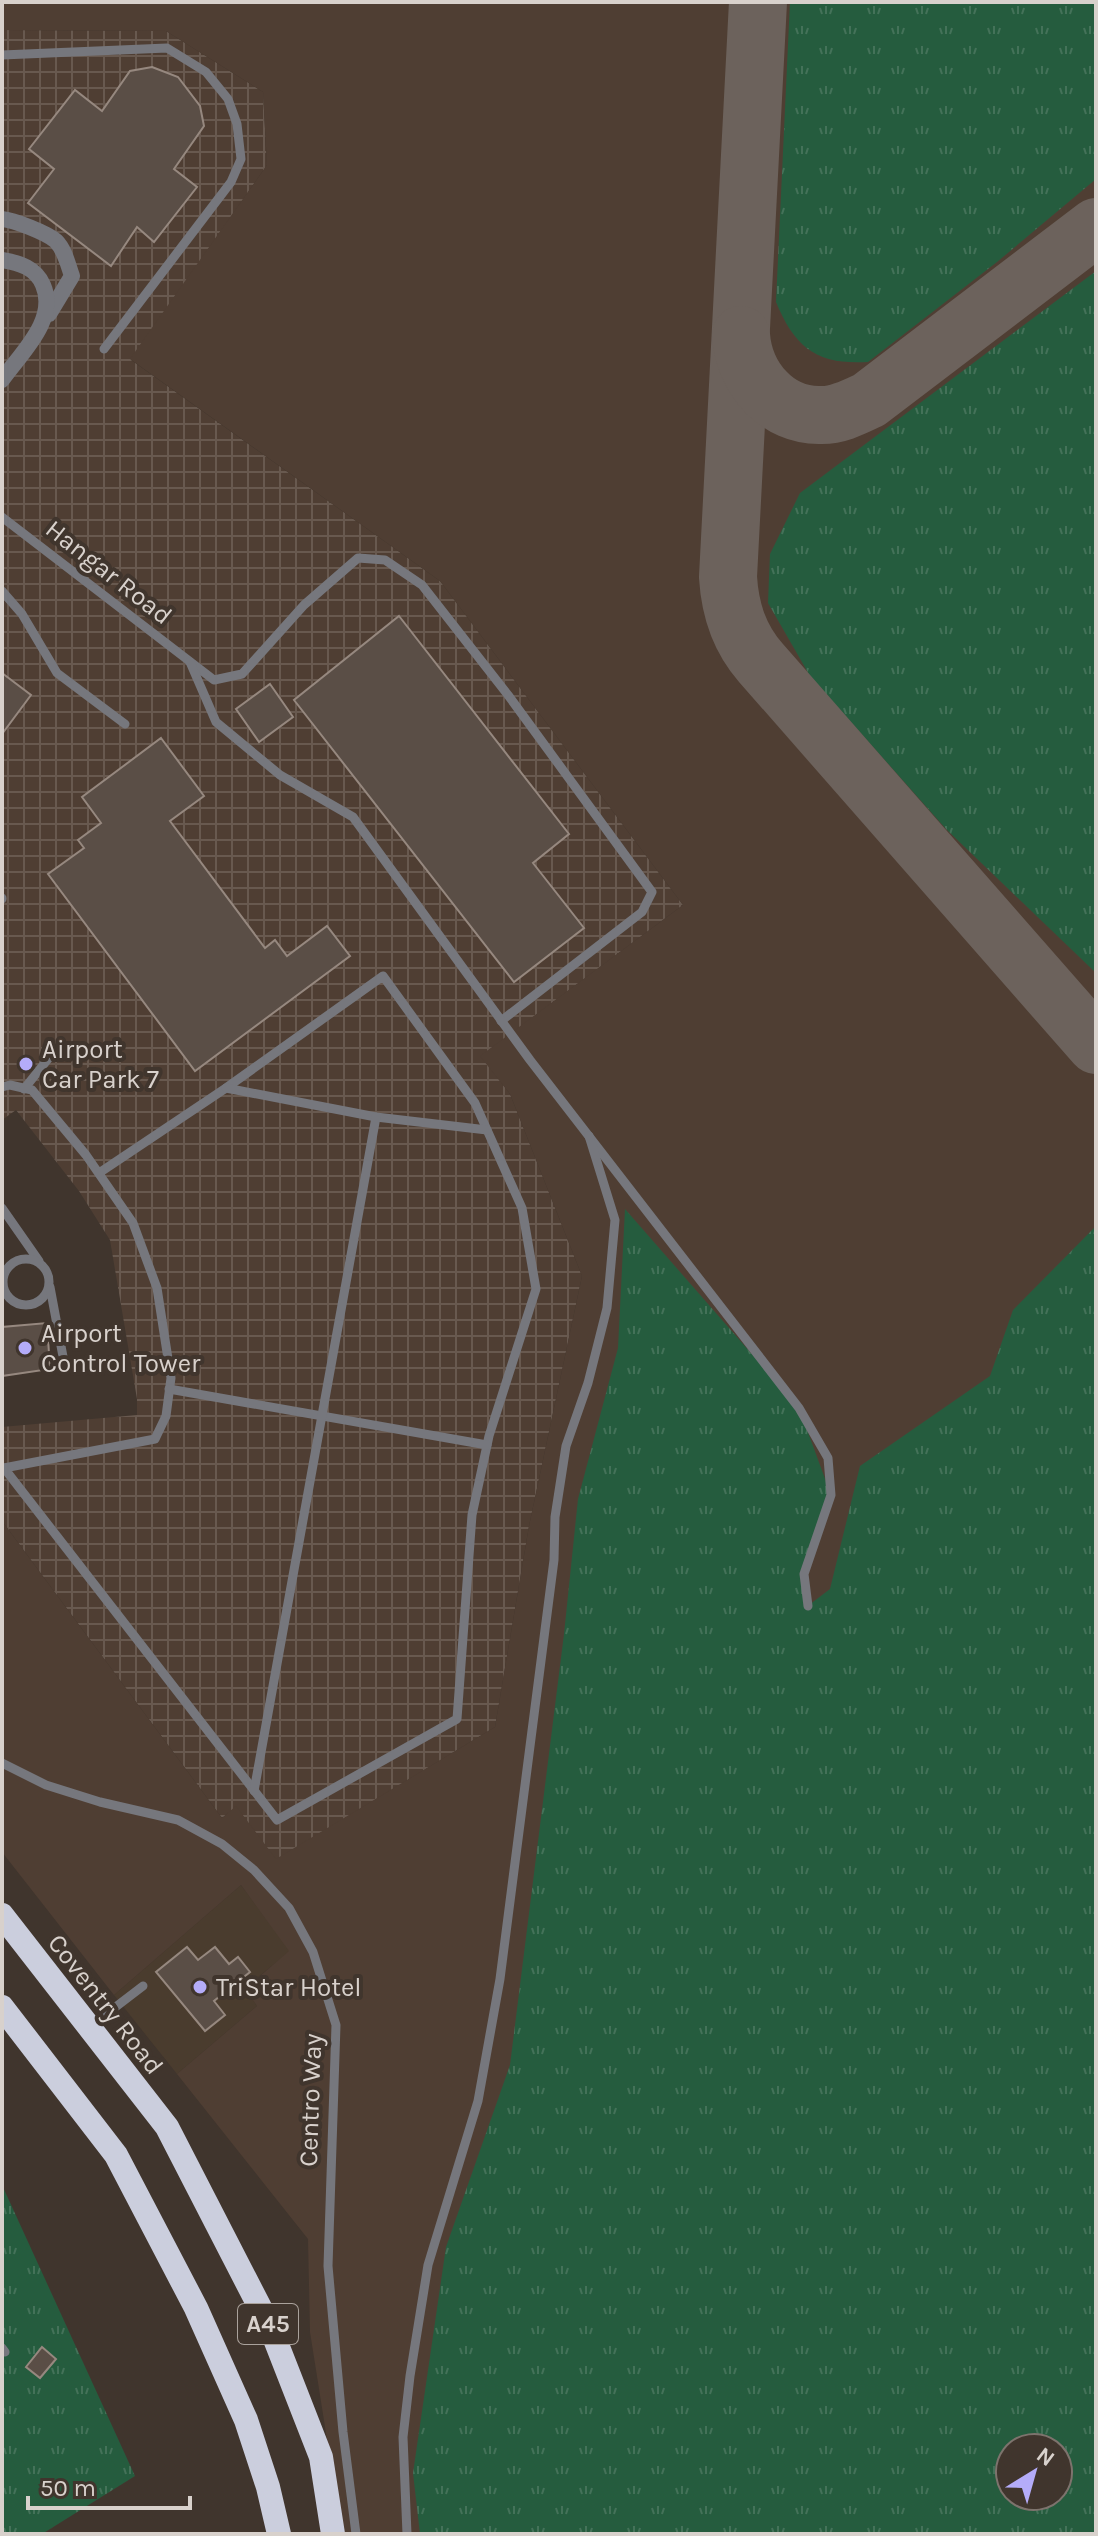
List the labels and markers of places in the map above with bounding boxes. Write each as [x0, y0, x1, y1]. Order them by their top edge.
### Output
place label: Airport Car Park 7 [42, 1034, 159, 1095]
marker: Airport Car Park 7 [17, 1055, 35, 1073]
place label: Airport Control Tower [41, 1318, 201, 1379]
marker: Airport Control Tower [16, 1339, 34, 1357]
place label: TriStar Hotel [216, 1972, 362, 2003]
marker: TriStar Hotel [191, 1978, 209, 1996]

